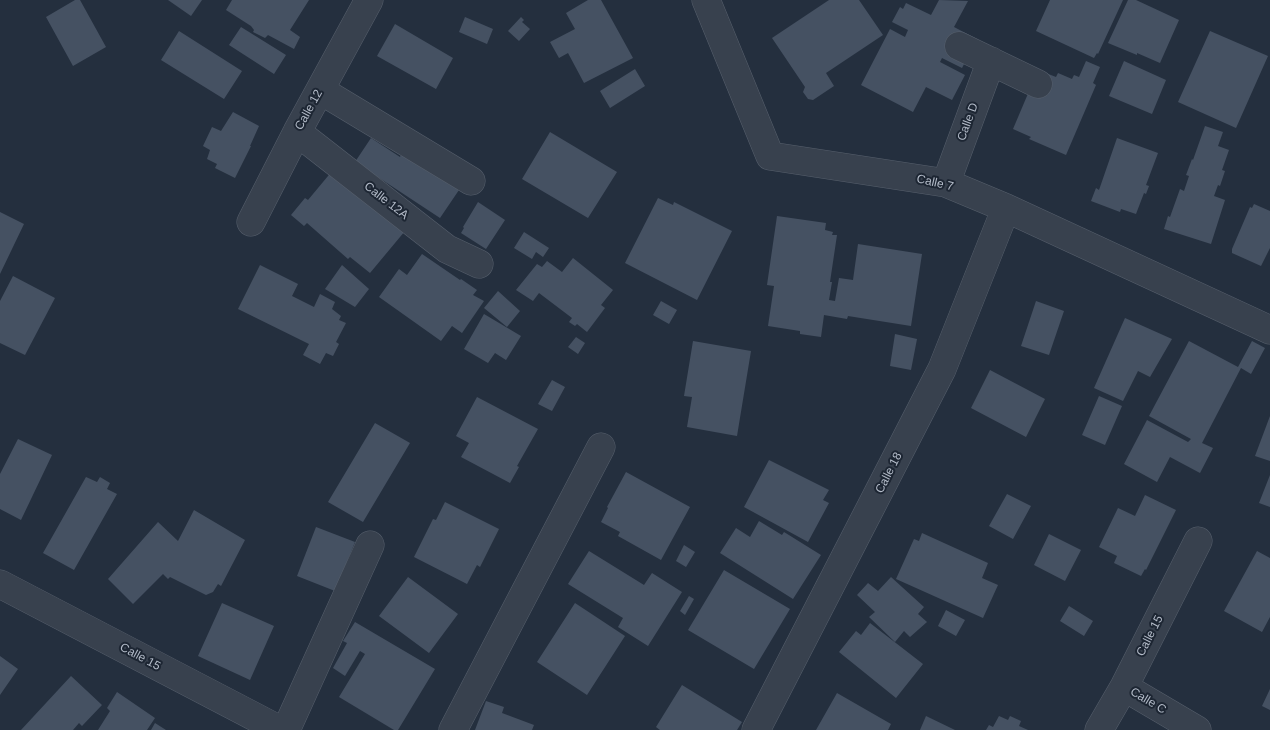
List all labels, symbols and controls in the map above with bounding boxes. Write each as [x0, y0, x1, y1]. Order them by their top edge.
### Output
street label: Calle 12 [292, 87, 326, 133]
street label: Calle D [955, 101, 981, 143]
street label: Calle 7 [915, 172, 955, 194]
street label: Calle 12A [361, 179, 411, 223]
street label: Calle 18 [873, 450, 905, 496]
street label: Calle 15 [1134, 613, 1166, 659]
street label: Calle 15 [117, 640, 163, 674]
street label: Calle C [1127, 685, 1169, 717]

